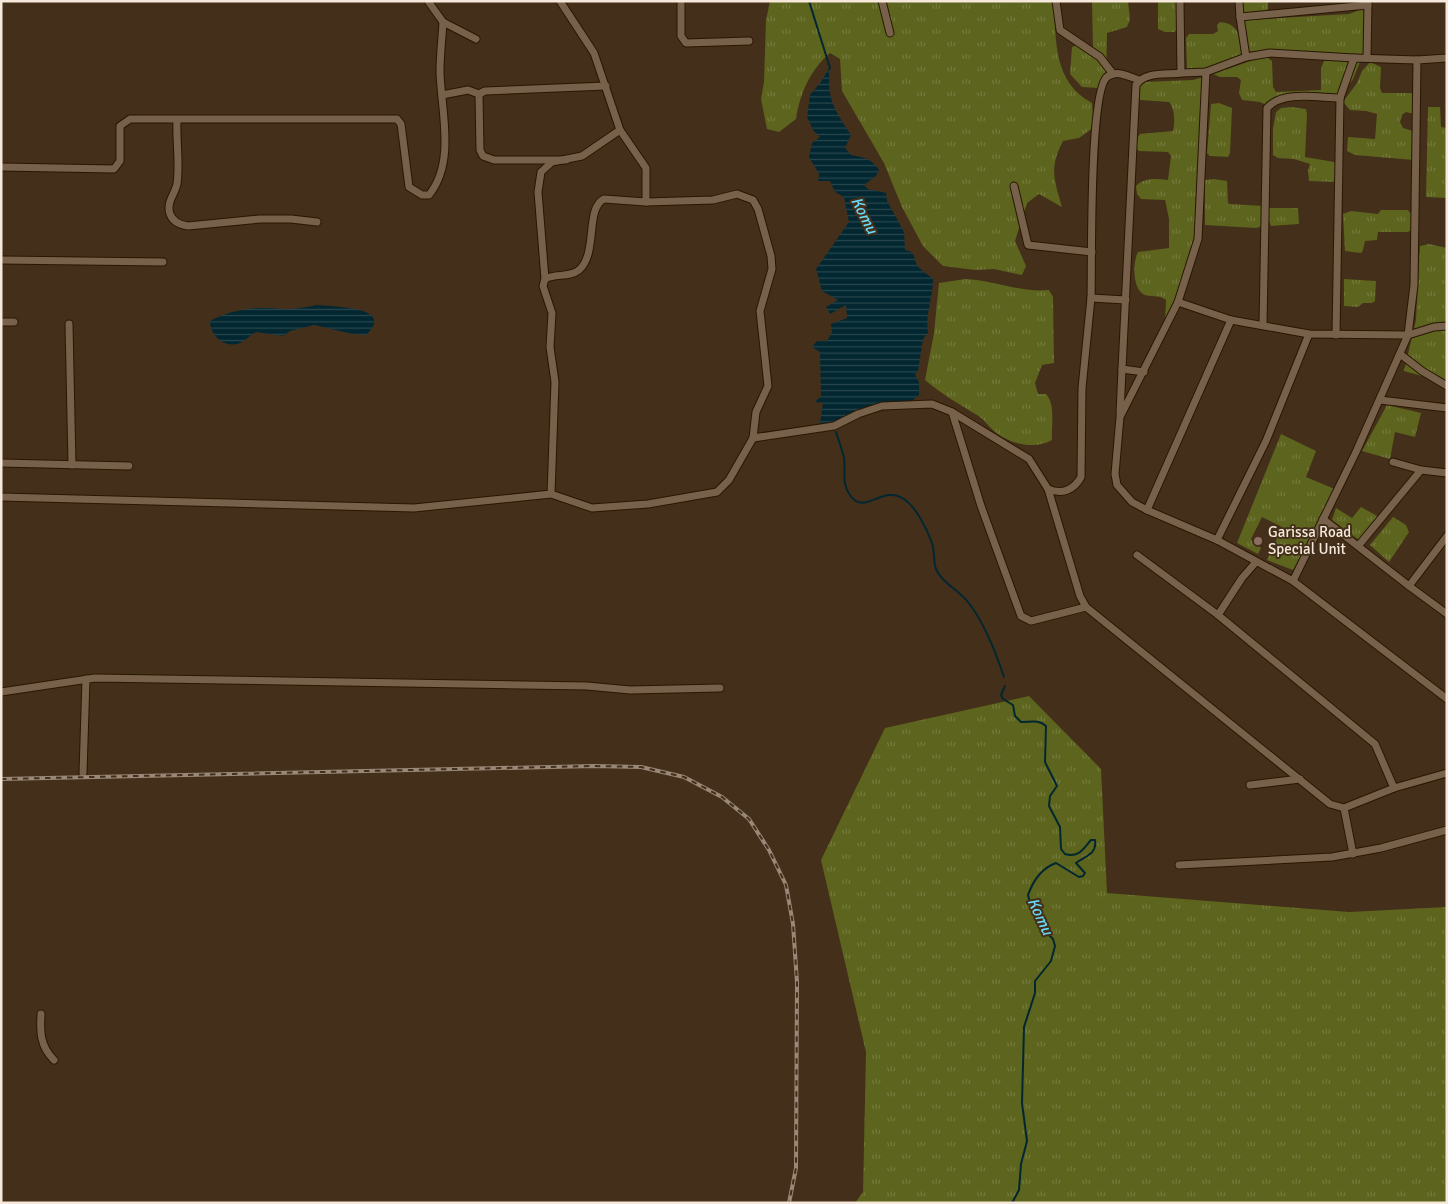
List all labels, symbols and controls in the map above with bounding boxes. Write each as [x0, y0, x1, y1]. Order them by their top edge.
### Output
water label: Komu [846, 193, 882, 239]
place label: Garissa Road Special Unit [1268, 523, 1351, 558]
marker: Garissa Road Special Unit [1252, 535, 1264, 547]
water label: Komu [1023, 894, 1058, 939]

